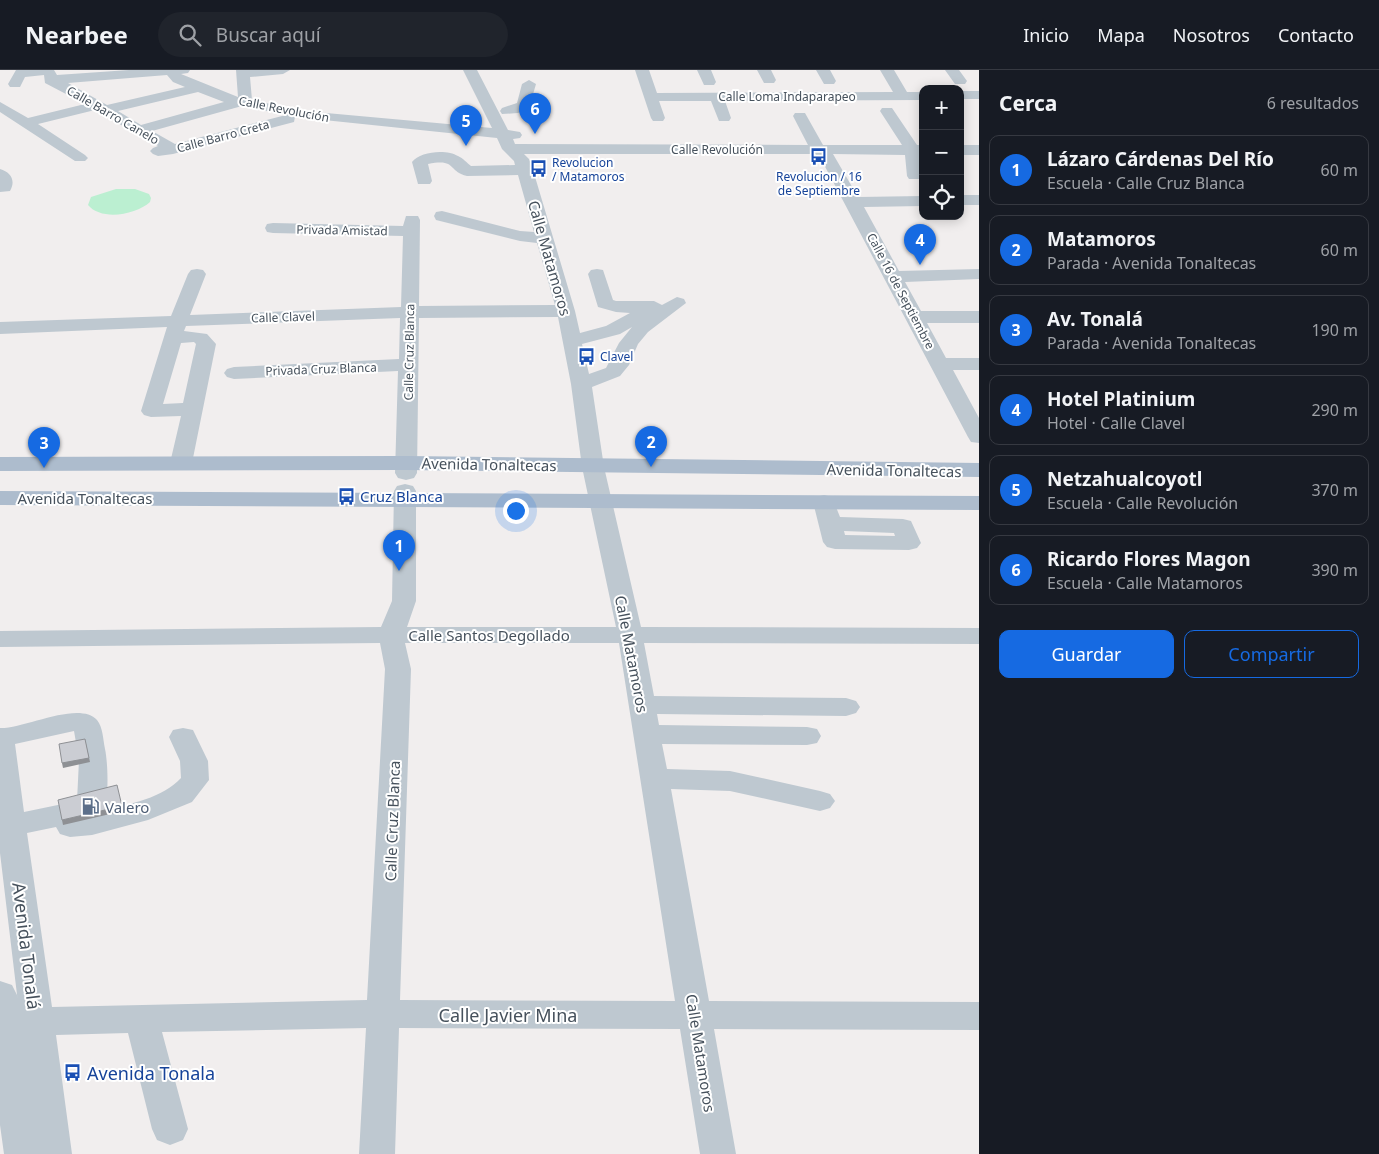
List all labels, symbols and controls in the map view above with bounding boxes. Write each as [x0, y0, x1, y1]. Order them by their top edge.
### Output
search box [158, 12, 508, 57]
text: Nearbee [25, 18, 128, 51]
icon: search [176, 21, 204, 49]
text: Buscar aquí [216, 22, 321, 48]
text: Inicio [1023, 23, 1069, 47]
text: Mapa [1097, 23, 1145, 47]
text: Nosotros [1173, 23, 1250, 47]
text: Contacto [1278, 23, 1354, 47]
street label: Calle Barro Canelo [64, 82, 162, 148]
map controls [919, 85, 964, 220]
button: + [919, 85, 964, 130]
street label: Calle Loma Indaparapeo [718, 88, 856, 105]
text: Cerca [999, 89, 1057, 117]
street label: Calle Revolución [237, 92, 331, 126]
text: 6 resultados [1267, 92, 1359, 114]
pin: 6 [519, 93, 551, 134]
pin: 5 [450, 105, 482, 146]
street label: Calle Barro Creta [175, 115, 271, 157]
button: − [919, 130, 964, 175]
street label: Calle Revolución [671, 141, 763, 158]
text: Lázaro Cárdenas Del Río [1047, 146, 1274, 172]
bus stop icon: Revolucion / 16 de Septiembre [809, 147, 829, 167]
place label: Revolucion / Matamoros [552, 154, 625, 185]
bus stop icon: Revolucion / Matamoros [528, 159, 548, 179]
text: 1 [1011, 159, 1021, 181]
text: 60 m [1321, 159, 1358, 181]
place label: Revolucion / 16 de Septiembre [776, 168, 862, 199]
text: Escuela · Calle Cruz Blanca [1047, 172, 1245, 194]
button: locate [919, 175, 964, 220]
street label: Calle Matamoros [524, 198, 576, 318]
street label: Privada Amistad [296, 221, 388, 239]
pin: 4 [904, 224, 936, 265]
text: Matamoros [1047, 226, 1156, 252]
street label: Calle 16 de Septiembre [863, 230, 939, 352]
text: 2 [1011, 239, 1021, 261]
text: 60 m [1321, 239, 1358, 261]
text: Parada · Avenida Tonaltecas [1047, 252, 1256, 274]
street label: Calle Cruz Blanca [400, 304, 418, 400]
text: Av. Tonalá [1047, 306, 1143, 332]
street label: Calle Clavel [251, 307, 315, 327]
text: 3 [1011, 319, 1021, 341]
text: 190 m [1311, 319, 1358, 341]
text: Parada · Avenida Tonaltecas [1047, 332, 1256, 354]
bus stop icon: Clavel [576, 346, 596, 366]
place label: Clavel [600, 348, 633, 365]
street label: Privada Cruz Blanca [265, 359, 377, 379]
text: Hotel Platinium [1047, 386, 1195, 412]
text: 4 [1011, 399, 1021, 421]
text: 290 m [1311, 399, 1358, 421]
text: Hotel · Calle Clavel [1047, 412, 1185, 434]
pin: 2 [635, 426, 667, 467]
pin: 3 [28, 427, 60, 468]
street label: Avenida Tonaltecas [421, 453, 557, 475]
street label: Avenida Tonaltecas [826, 459, 962, 481]
text: Netzahualcoyotl [1047, 466, 1202, 492]
text: 5 [1011, 479, 1021, 501]
text: 370 m [1311, 479, 1358, 501]
bus stop icon: Cruz Blanca [336, 486, 356, 506]
place label: Cruz Blanca [360, 486, 443, 506]
street label: Avenida Tonaltecas [18, 488, 152, 508]
text: Escuela · Calle Revolución [1047, 492, 1238, 514]
your location [503, 498, 529, 524]
pin: 1 [383, 530, 415, 571]
text: Ricardo Flores Magon [1047, 546, 1251, 572]
text: 6 [1011, 559, 1021, 581]
text: 390 m [1311, 559, 1358, 581]
text: Escuela · Calle Matamoros [1047, 572, 1243, 594]
street label: Calle Matamoros [611, 594, 653, 714]
street label: Calle Santos Degollado [408, 625, 570, 645]
button: Guardar [999, 630, 1174, 678]
button: Compartir [1184, 630, 1359, 678]
street label: Calle Cruz Blanca [380, 760, 404, 882]
fuel station icon: Valero [81, 797, 101, 817]
place label: Valero [105, 797, 149, 817]
street label: Avenida Tonalá [7, 881, 47, 1011]
street label: Calle Matamoros [682, 993, 720, 1113]
street label: Calle Javier Mina [439, 1003, 577, 1027]
place label: Avenida Tonala [87, 1061, 215, 1085]
bus stop icon: Avenida Tonala [63, 1063, 83, 1083]

